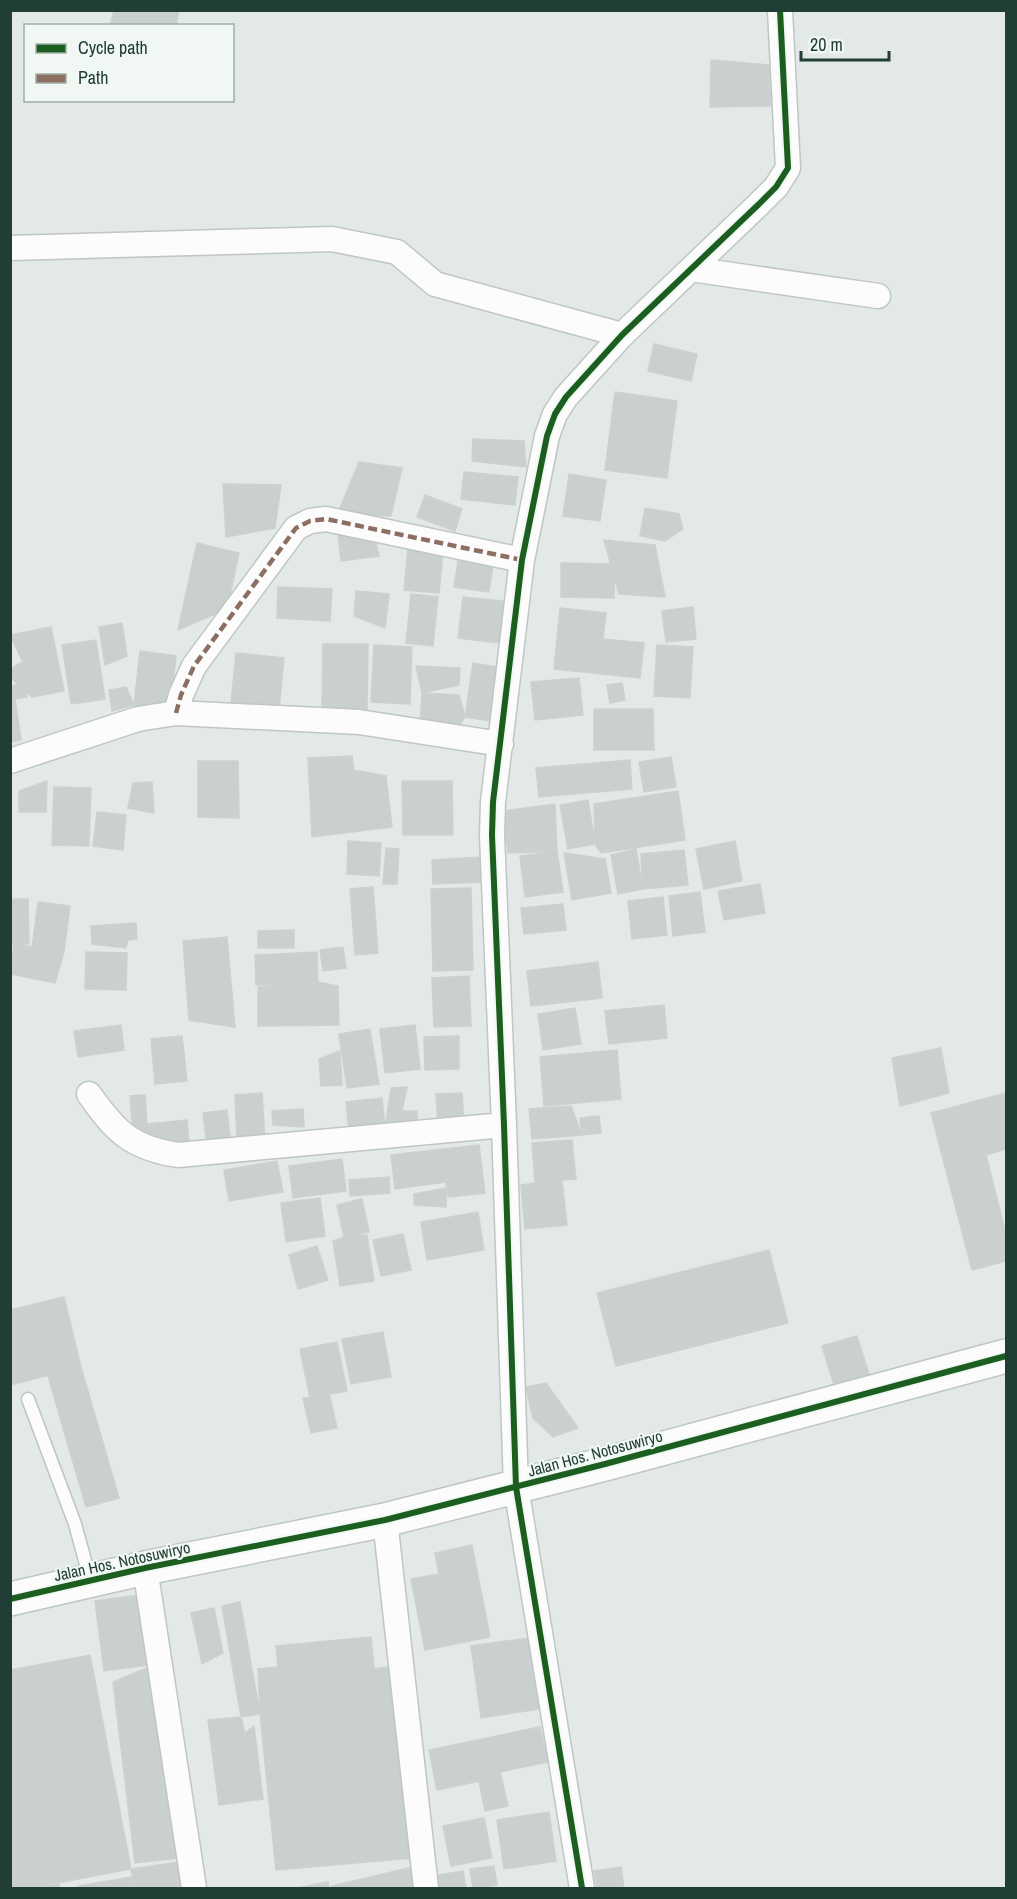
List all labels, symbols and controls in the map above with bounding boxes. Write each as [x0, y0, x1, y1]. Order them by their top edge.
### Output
legend [24, 24, 234, 102]
scale bar [801, 24, 890, 62]
text: 20 m [810, 32, 843, 57]
text: Cycle path [78, 35, 148, 60]
text: Path [78, 65, 108, 90]
street label: Jalan Hos. Notosuwiryo [525, 1424, 665, 1482]
street label: Jalan Hos. Notosuwiryo [52, 1536, 192, 1586]

